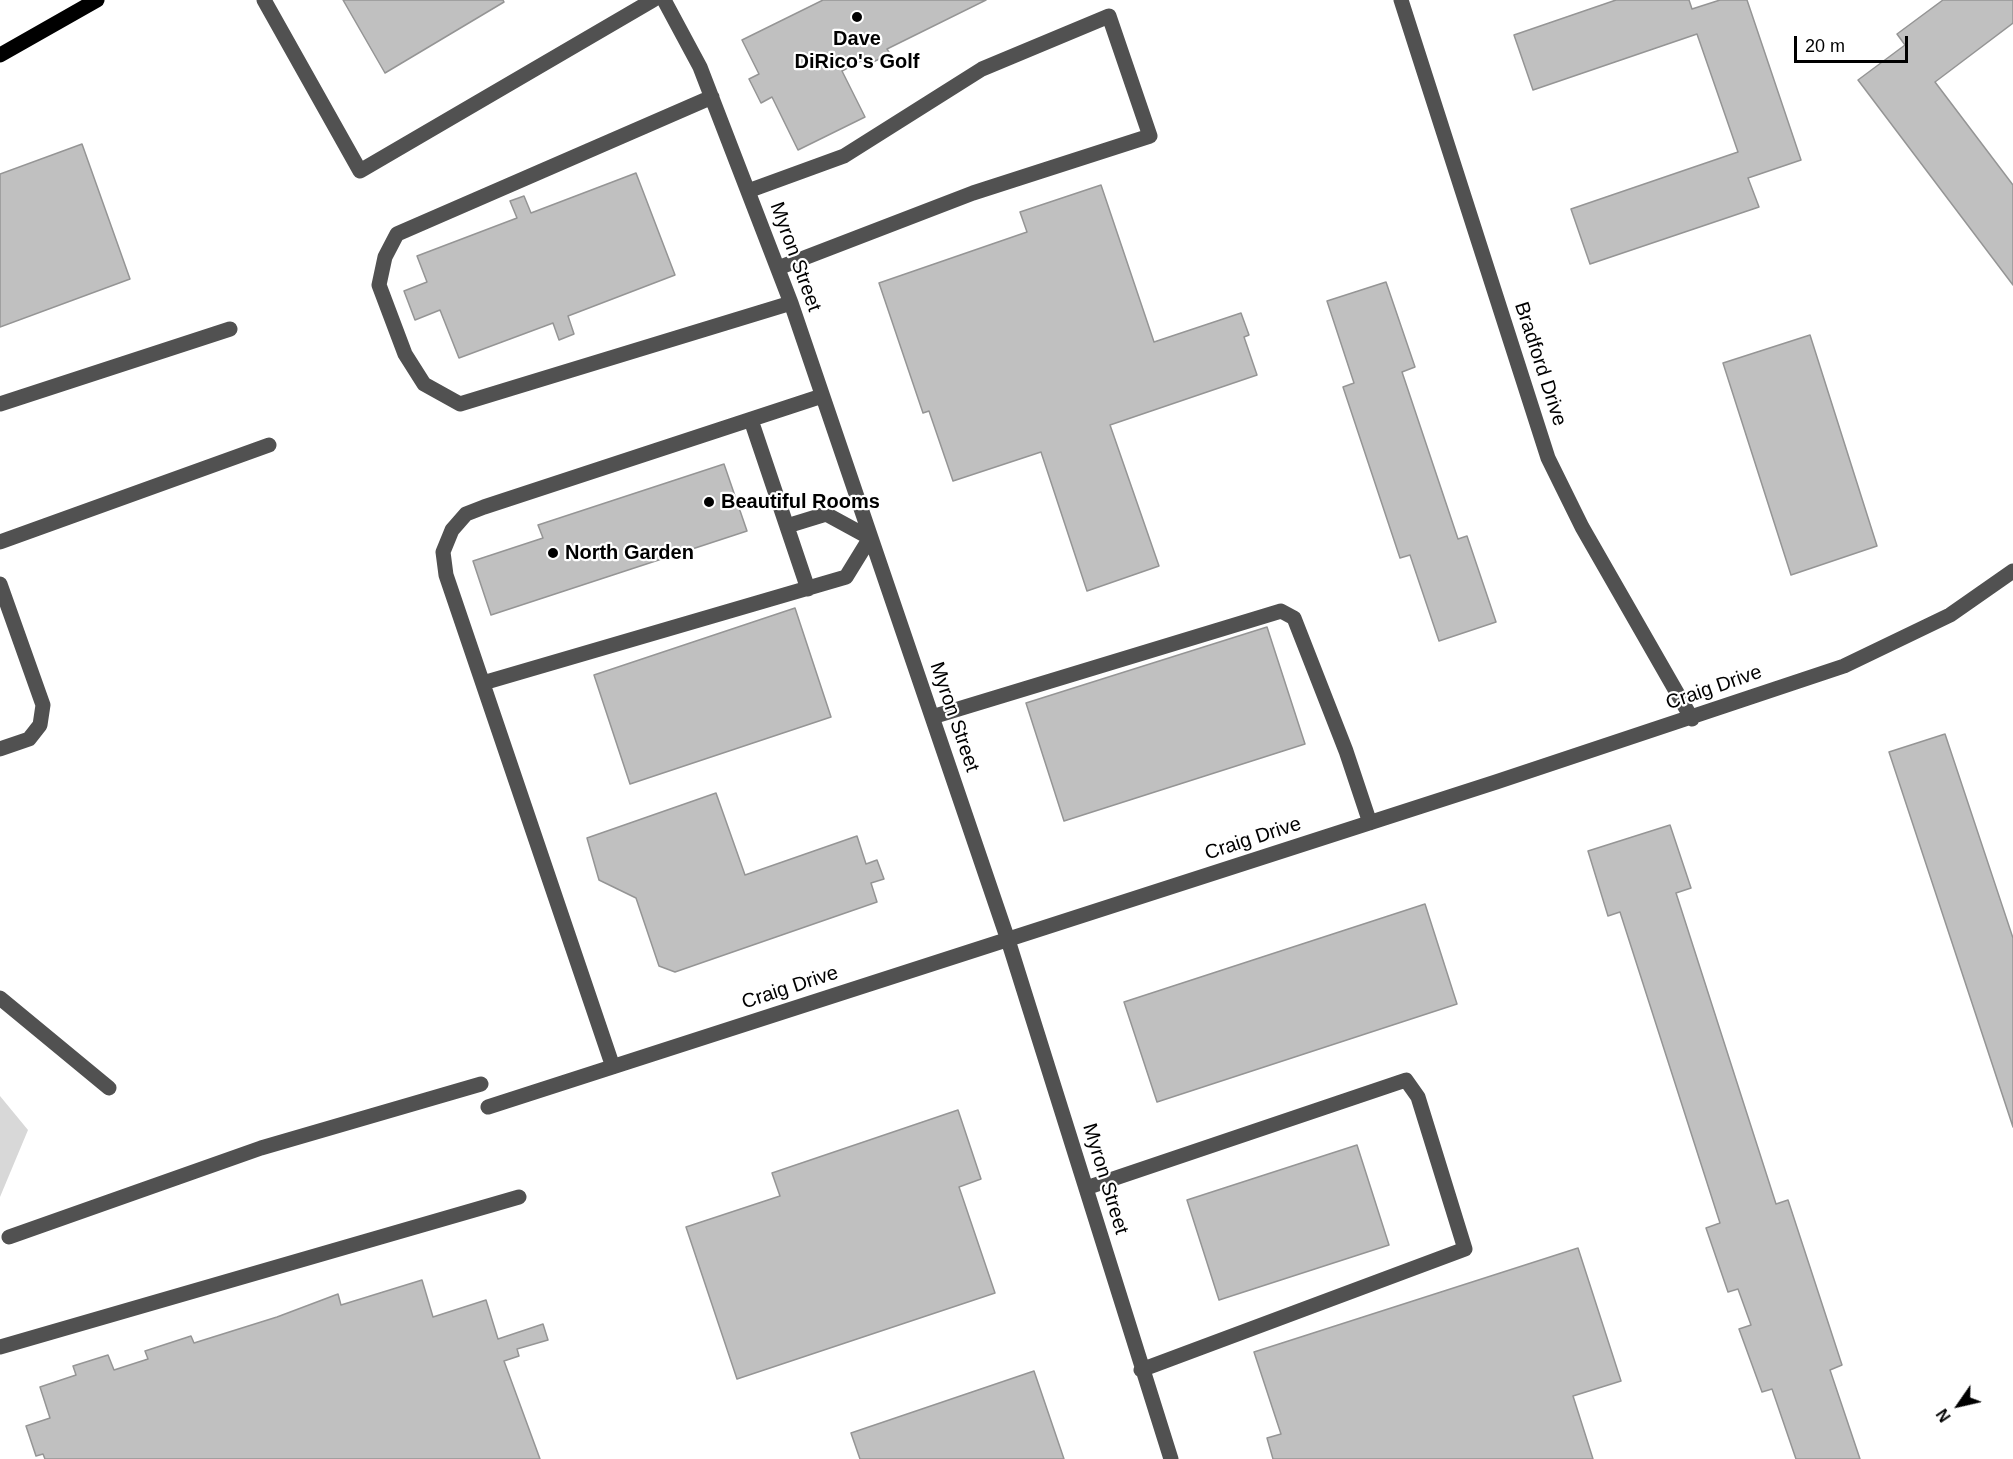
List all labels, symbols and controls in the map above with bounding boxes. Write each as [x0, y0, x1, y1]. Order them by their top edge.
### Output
marker: Dave DiRico's Golf [850, 10, 864, 24]
scale bar [1797, 24, 1911, 62]
place label: Dave DiRico's Golf [795, 27, 919, 74]
text: 20 m [1805, 36, 1845, 56]
street label: Myron Street [764, 199, 826, 315]
street label: Bradford Drive [1509, 299, 1571, 429]
place label: Beautiful Rooms [721, 490, 880, 514]
marker: Beautiful Rooms [702, 495, 716, 509]
place label: North Garden [565, 541, 694, 565]
marker: North Garden [546, 546, 560, 560]
street label: Myron Street [924, 659, 984, 775]
street label: Craig Drive [1663, 660, 1765, 716]
street label: Craig Drive [1202, 812, 1304, 866]
street label: Craig Drive [739, 961, 841, 1015]
street label: Myron Street [1077, 1121, 1133, 1237]
north arrow [1929, 1375, 1989, 1435]
text: N [1933, 1406, 1954, 1425]

